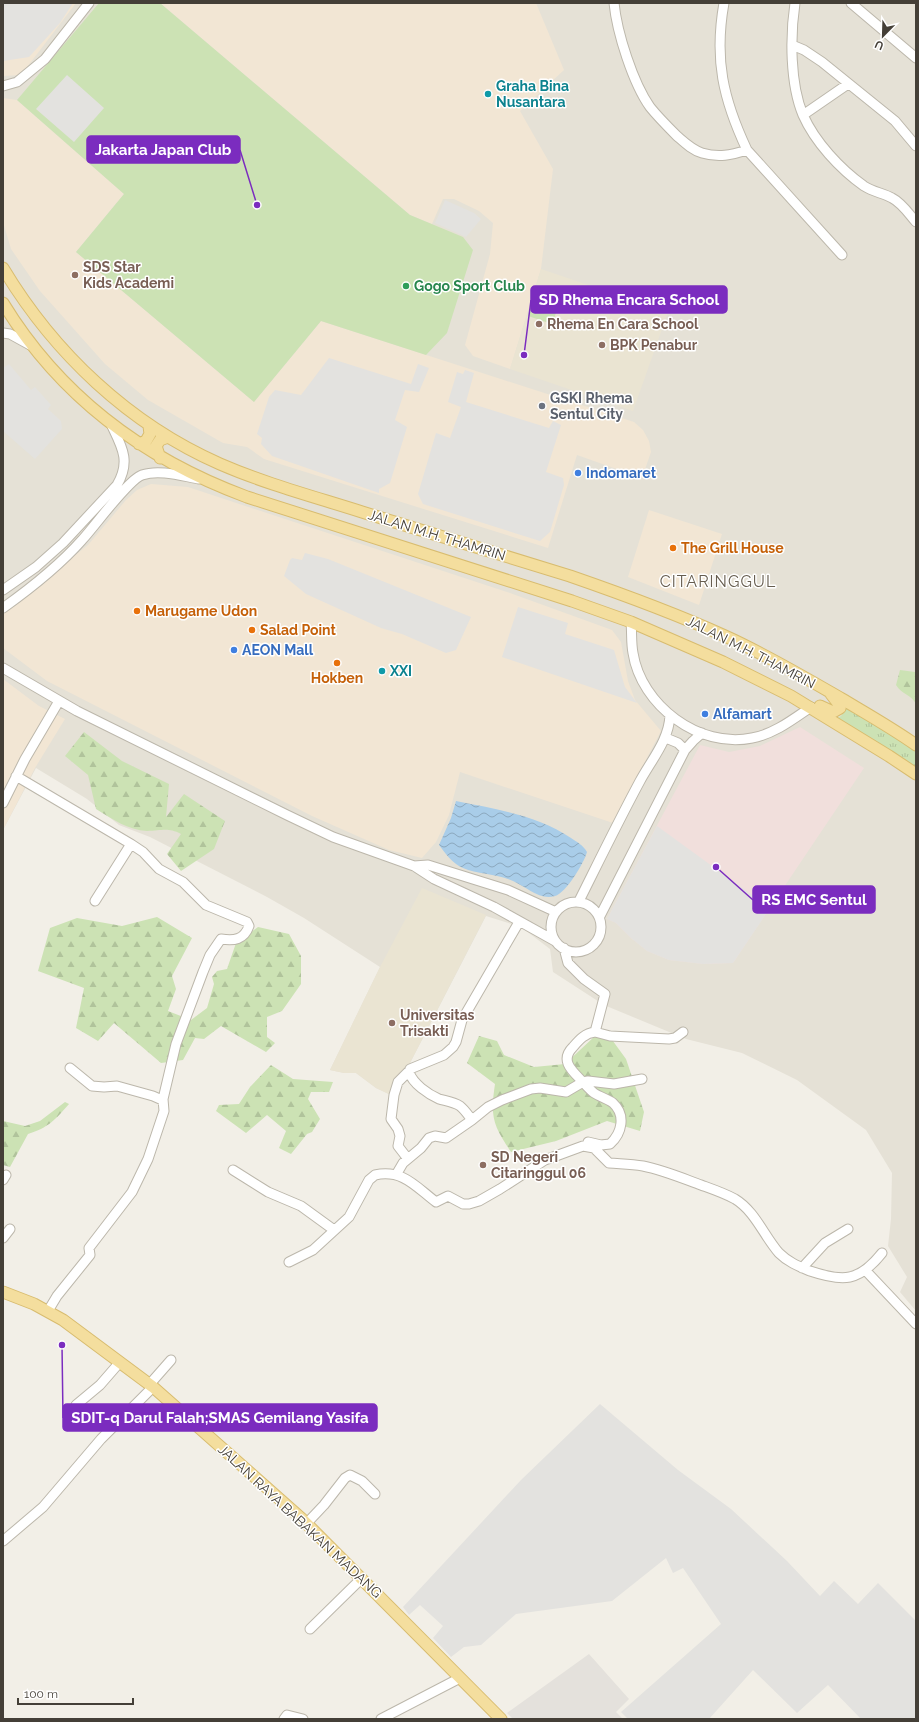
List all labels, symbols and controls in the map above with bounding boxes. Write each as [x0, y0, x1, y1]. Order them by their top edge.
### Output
north arrow [863, 16, 903, 56]
text: U [873, 37, 886, 52]
place label: Graha Bina Nusantara [496, 78, 569, 110]
marker: Graha Bina Nusantara [483, 89, 493, 99]
callout: Jakarta Japan Club [87, 136, 240, 163]
text: Jakarta Japan Club [95, 141, 232, 159]
place label: SDS Star Kids Academi [83, 259, 174, 291]
marker: SDS Star Kids Academi [70, 270, 80, 280]
place label: Gogo Sport Club [414, 278, 525, 294]
marker: Gogo Sport Club [401, 281, 411, 291]
callout: SD Rhema Encara School [531, 286, 727, 313]
text: SD Rhema Encara School [539, 291, 719, 309]
place label: Rhema En Cara School [547, 316, 699, 332]
marker: Rhema En Cara School [534, 319, 544, 329]
place label: BPK Penabur [610, 337, 698, 353]
marker: BPK Penabur [597, 340, 607, 350]
place label: GSKI Rhema Sentul City [550, 390, 633, 422]
marker: GSKI Rhema Sentul City [537, 401, 547, 411]
place label: Indomaret [586, 465, 657, 481]
marker: Indomaret [573, 468, 583, 478]
street label: JALAN M.H. THAMRIN [366, 506, 508, 564]
place label: The Grill House [681, 540, 784, 556]
marker: The Grill House [668, 543, 678, 553]
district label: CITARINGGUL [660, 572, 776, 591]
place label: Marugame Udon [145, 603, 257, 619]
marker: Marugame Udon [132, 606, 142, 616]
street label: JALAN M.H. THAMRIN [684, 612, 818, 692]
place label: Salad Point [260, 622, 336, 638]
marker: Salad Point [247, 625, 257, 635]
place label: AEON Mall [242, 642, 314, 658]
marker: AEON Mall [229, 645, 239, 655]
marker: Hokben [332, 658, 342, 668]
place label: XXI [389, 663, 412, 679]
marker: XXI [377, 666, 387, 676]
place label: Hokben [311, 670, 363, 686]
place label: Alfamart [713, 706, 772, 722]
marker: Alfamart [700, 709, 710, 719]
callout: RS EMC Sentul [753, 886, 875, 913]
text: RS EMC Sentul [761, 891, 867, 909]
place label: Universitas Trisakti [400, 1007, 475, 1039]
marker: Universitas Trisakti [387, 1018, 397, 1028]
place label: SD Negeri Citaringgul 06 [491, 1149, 586, 1181]
marker: SD Negeri Citaringgul 06 [478, 1160, 488, 1170]
callout: SDIT-q Darul Falah;SMAS Gemilang Yasifa [63, 1404, 377, 1431]
text: SDIT-q Darul Falah;SMAS Gemilang Yasifa [71, 1409, 369, 1427]
street label: JALAN RAYA BABAKAN MADANG [215, 1441, 385, 1601]
scale bar [18, 1680, 133, 1706]
text: 100 m [24, 1687, 58, 1701]

